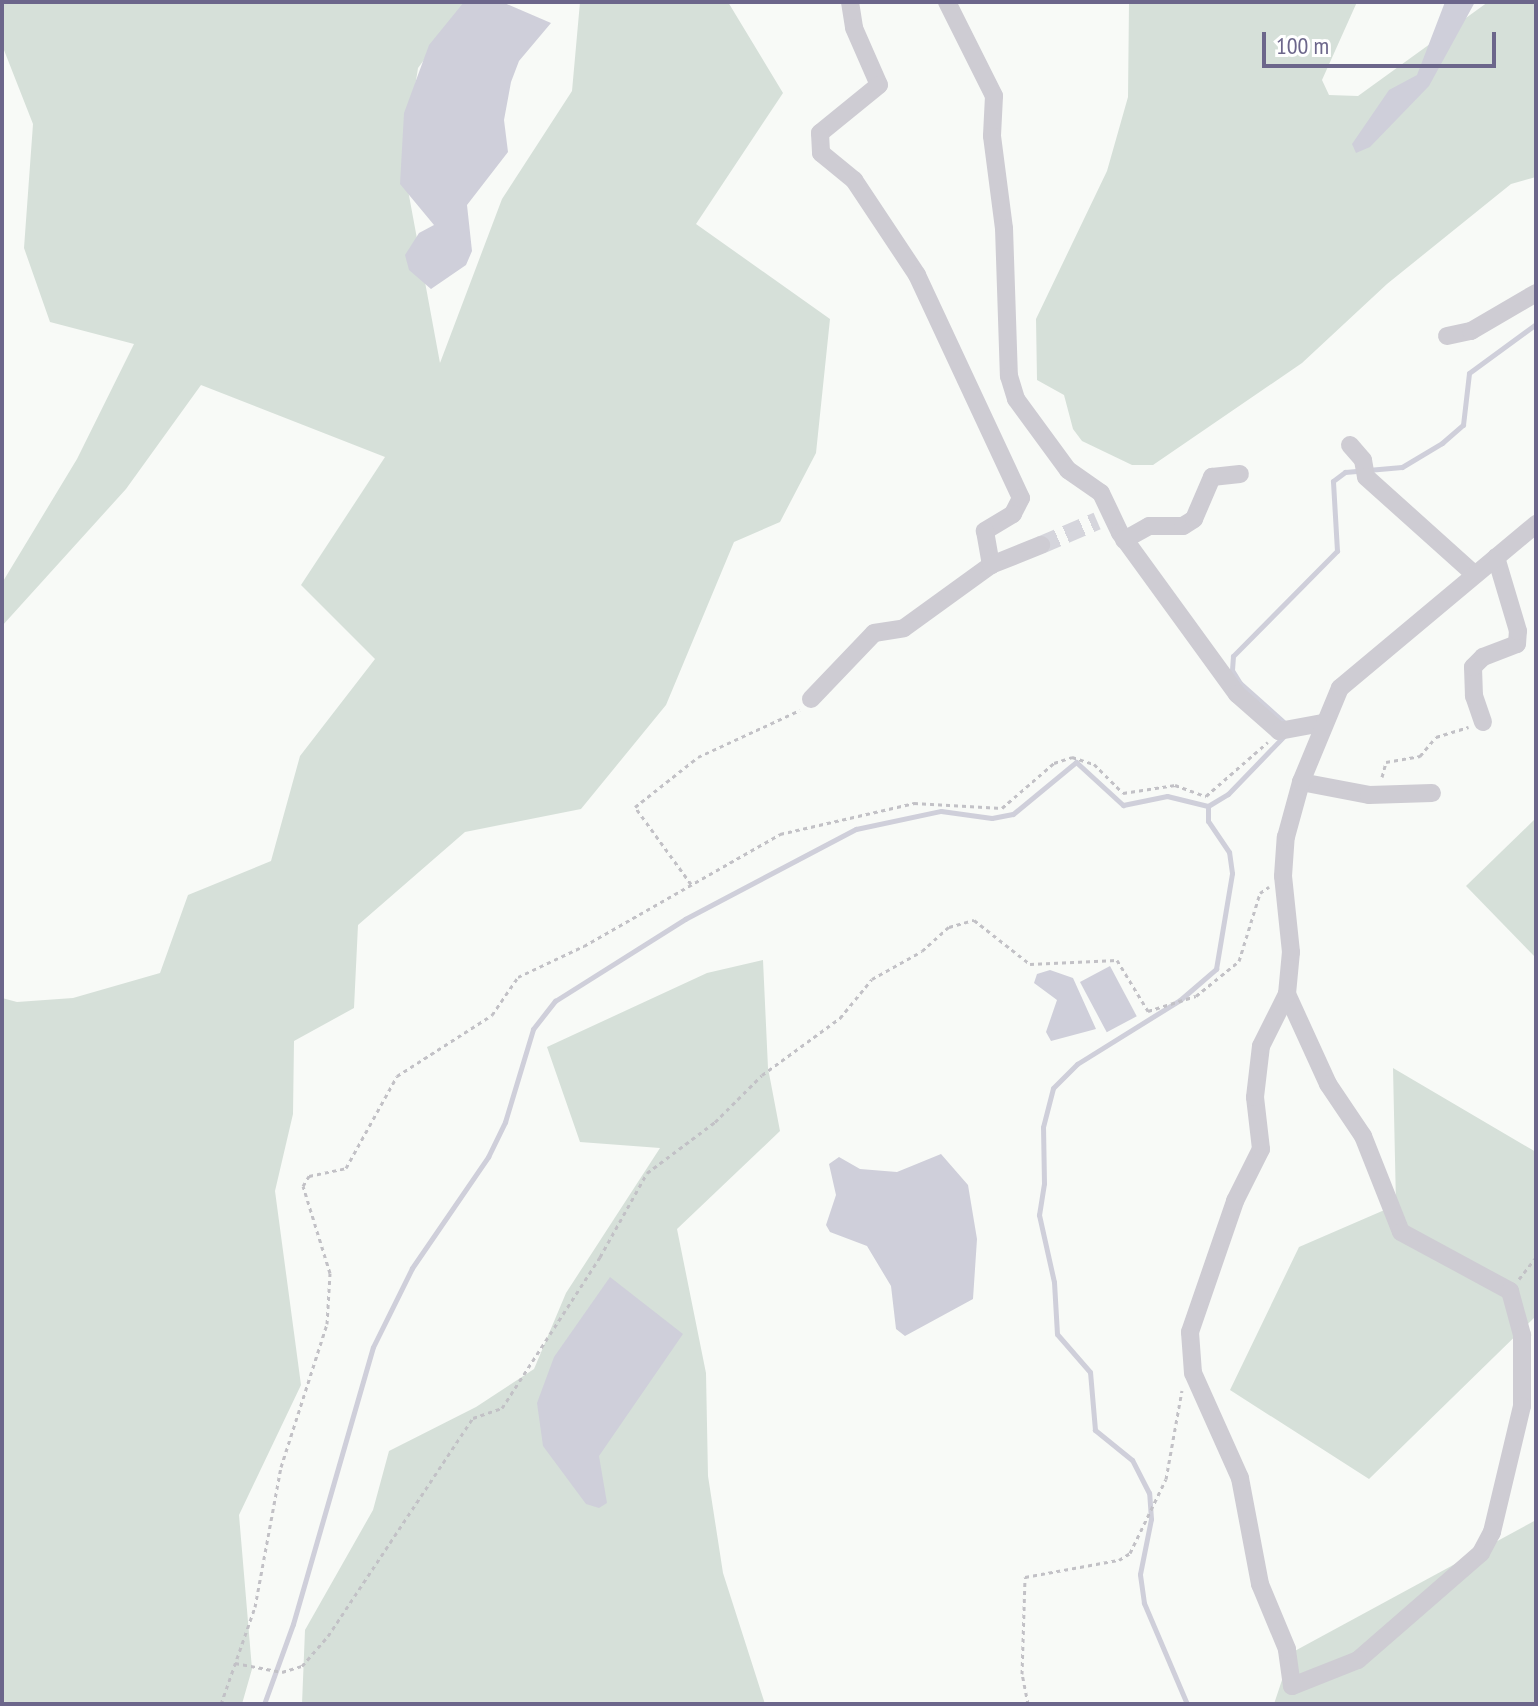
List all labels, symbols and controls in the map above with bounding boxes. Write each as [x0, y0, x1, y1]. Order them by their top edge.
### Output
scale bar [1266, 16, 1500, 66]
text: 100 m [1276, 30, 1329, 61]

